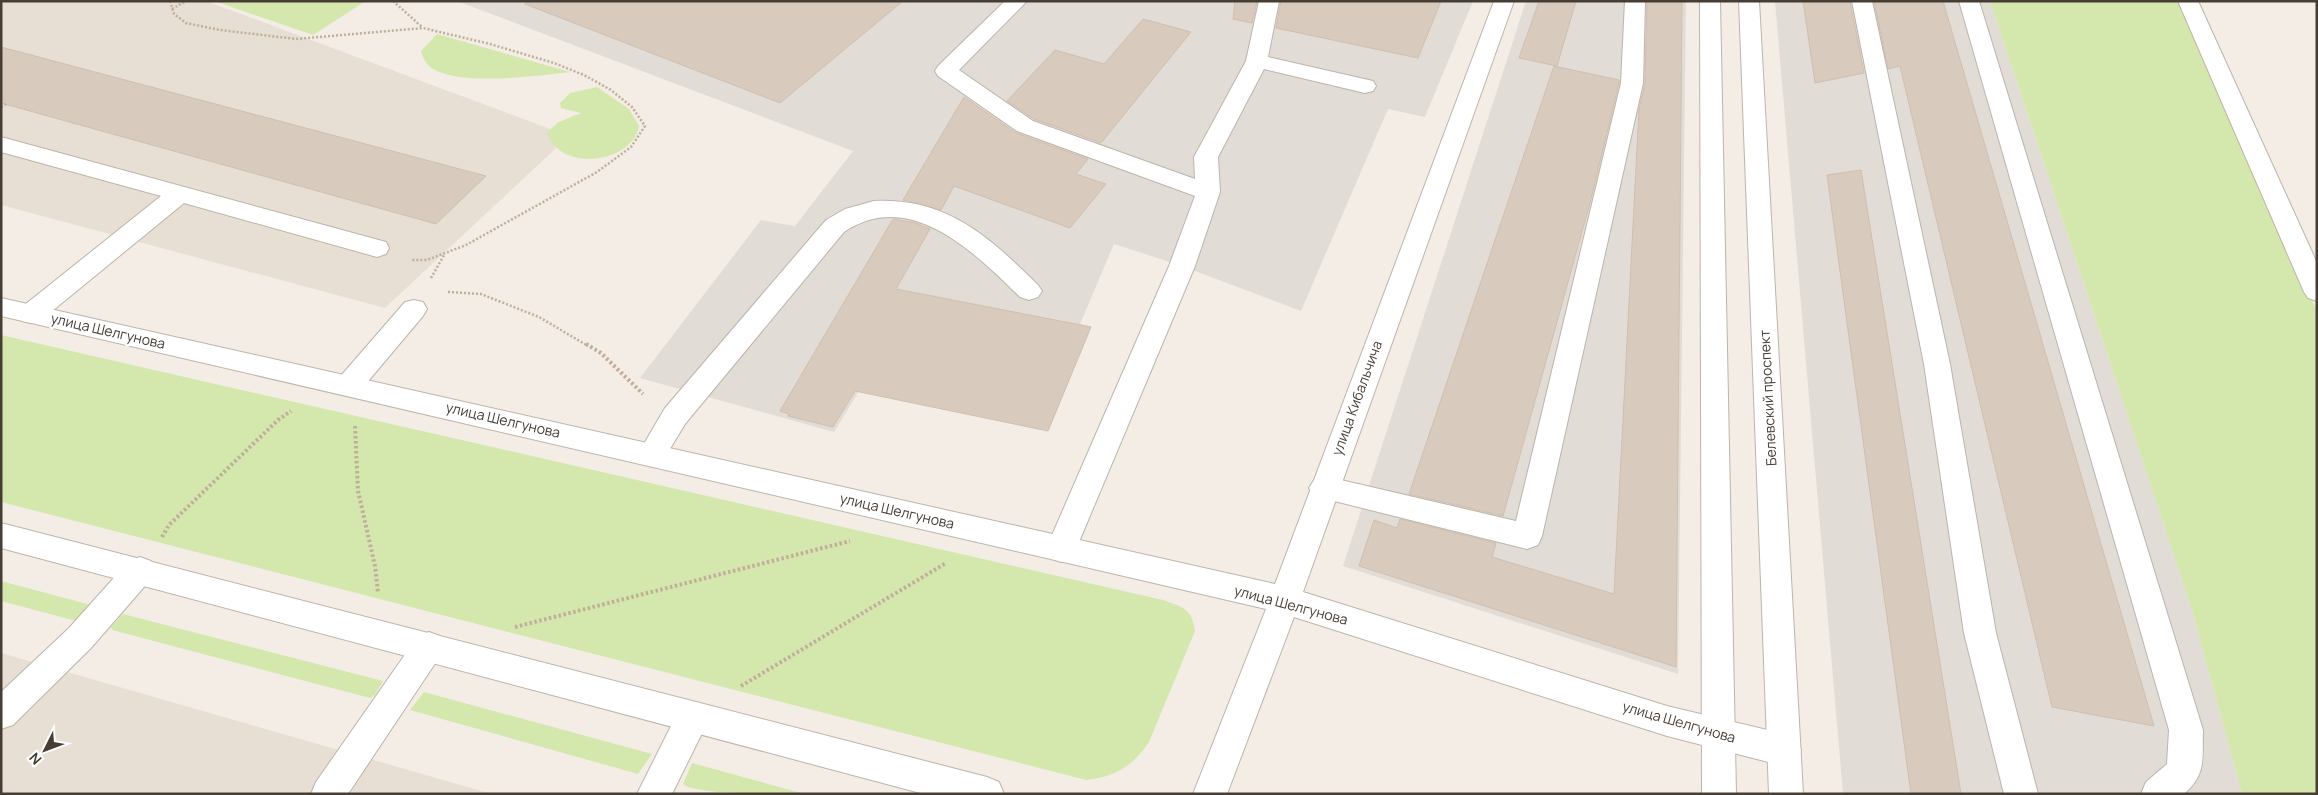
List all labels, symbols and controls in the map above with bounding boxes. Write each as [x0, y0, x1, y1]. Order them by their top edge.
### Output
street label: улица Шелгунова [49, 308, 167, 353]
street label: Белевский проспект [1754, 329, 1781, 467]
street label: улица Кибальчича [1327, 338, 1386, 458]
street label: улица Шелгунова [444, 397, 562, 442]
street label: улица Шелгунова [838, 488, 956, 533]
street label: улица Шелгунова [1232, 580, 1350, 629]
street label: улица Шелгунова [1620, 696, 1738, 747]
north arrow [20, 725, 70, 775]
text: N [25, 749, 45, 769]

